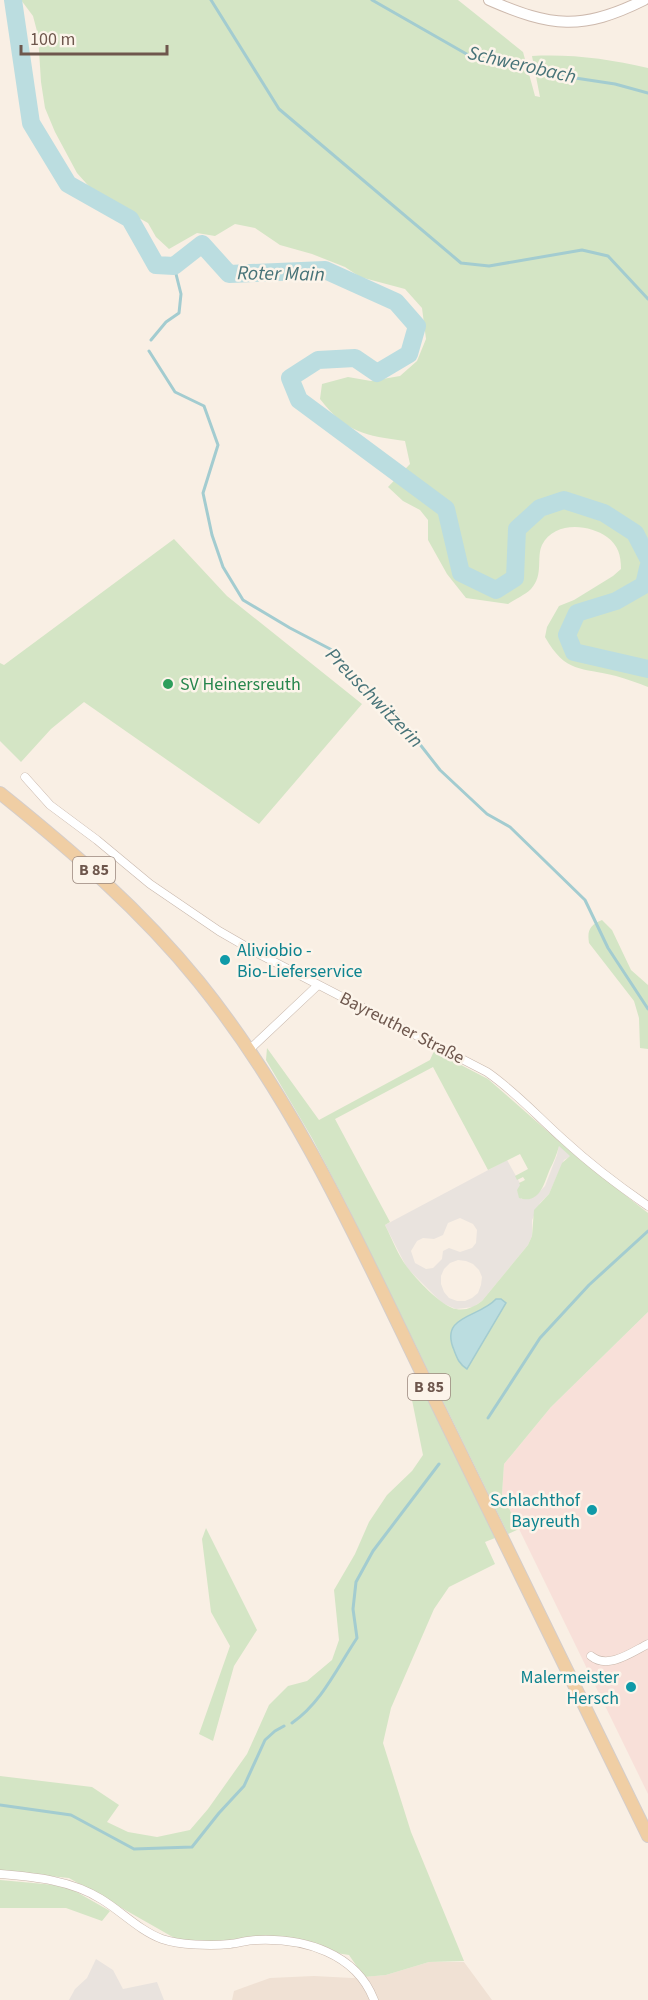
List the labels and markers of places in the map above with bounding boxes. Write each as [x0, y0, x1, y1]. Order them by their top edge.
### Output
place label: SV Heinersreuth [180, 672, 301, 697]
marker: SV Heinersreuth [161, 677, 175, 691]
place label: Aliviobio - Bio-Lieferservice [237, 938, 363, 984]
marker: Aliviobio - Bio-Lieferservice [218, 953, 232, 967]
place label: Schlachthof Bayreuth [490, 1488, 581, 1534]
marker: Schlachthof Bayreuth [585, 1503, 599, 1517]
place label: Malermeister Hersch [521, 1665, 620, 1711]
marker: Malermeister Hersch [624, 1680, 638, 1694]

